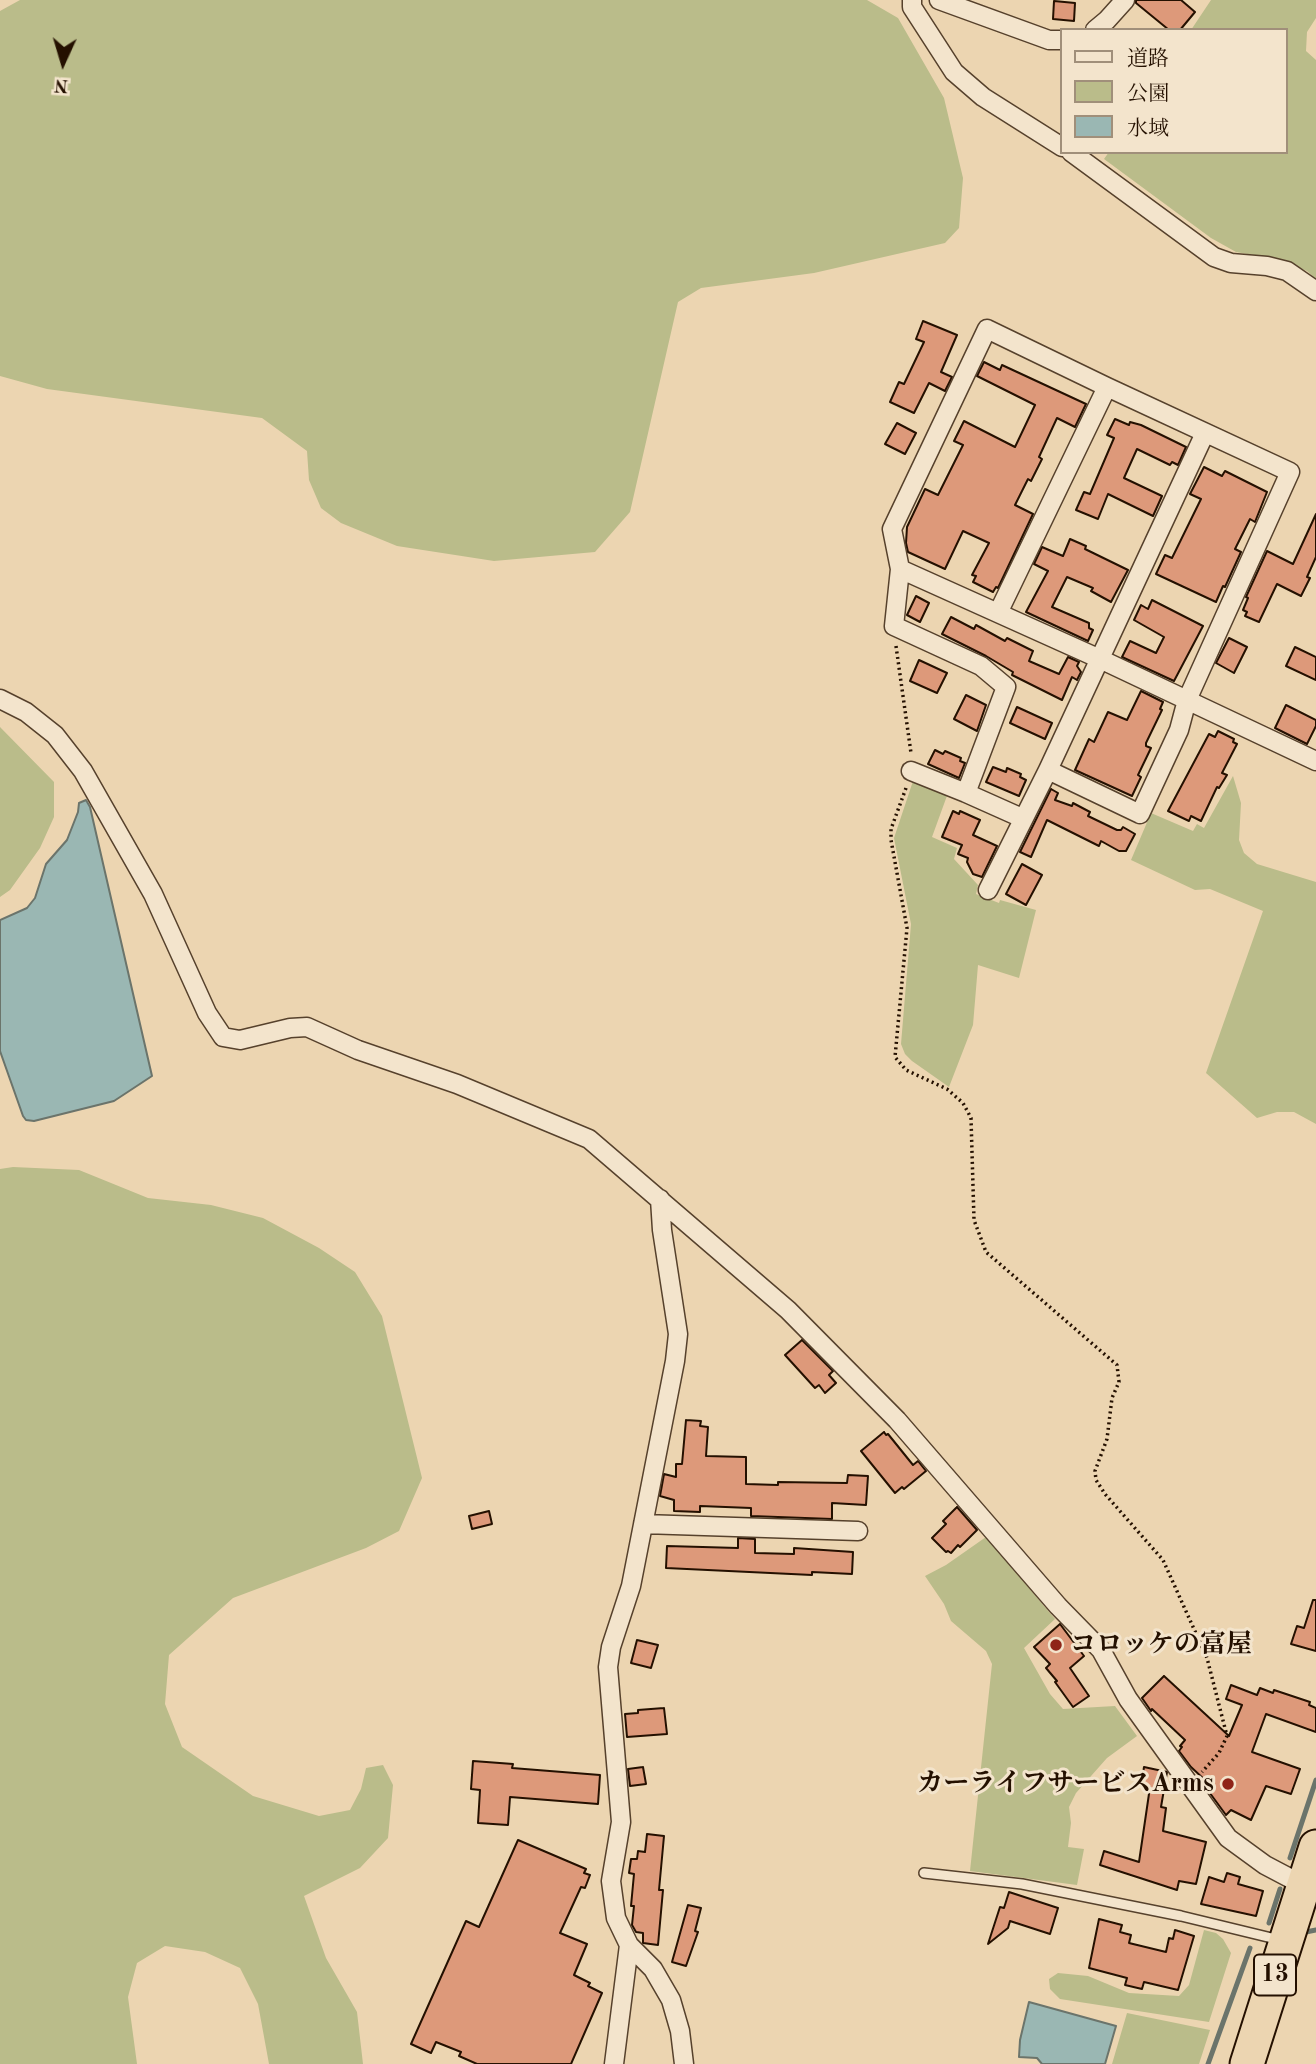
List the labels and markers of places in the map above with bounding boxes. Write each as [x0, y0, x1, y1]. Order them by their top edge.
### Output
place label: コロッケの富屋 [1070, 1629, 1252, 1661]
marker: コロッケの富屋 [1048, 1637, 1064, 1653]
place label: カーライフサービスArms [917, 1768, 1214, 1800]
marker: カーライフサービスArms [1220, 1776, 1236, 1792]

